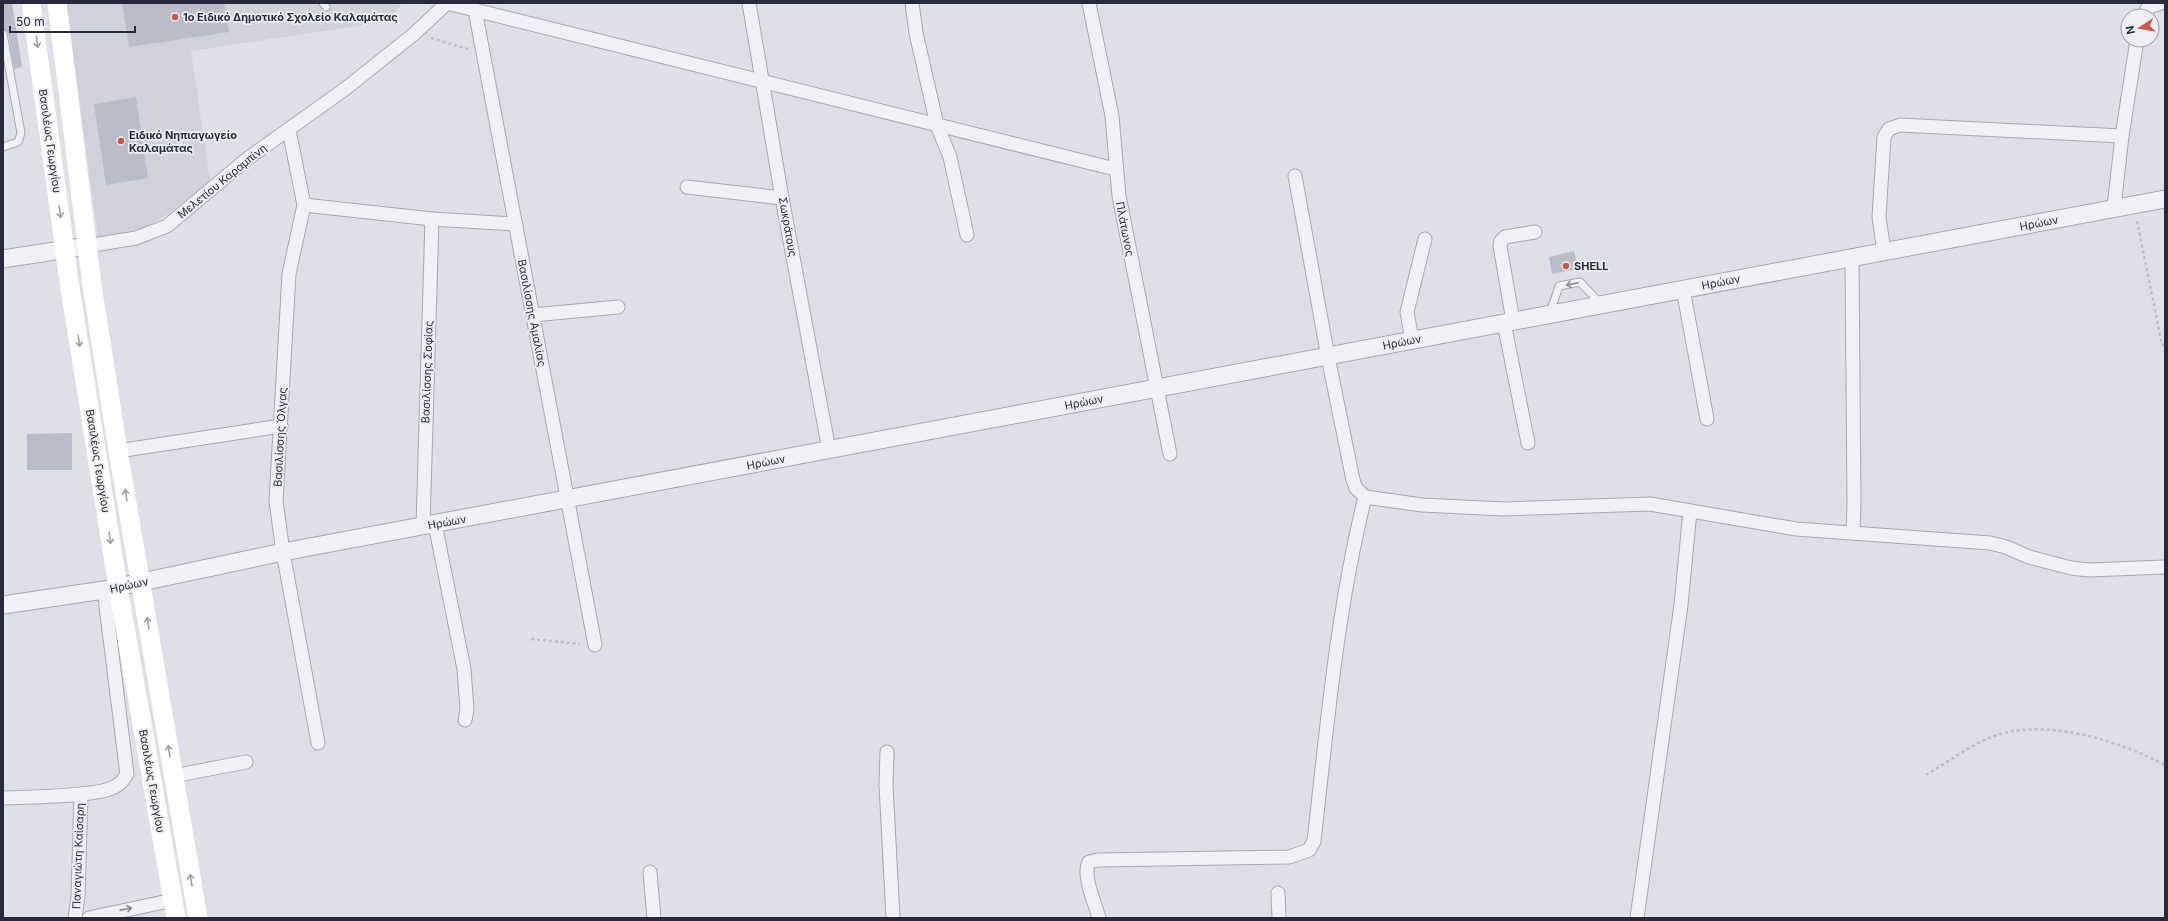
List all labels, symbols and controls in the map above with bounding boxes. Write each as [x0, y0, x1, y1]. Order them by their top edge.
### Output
scale bar [10, 8, 135, 34]
north arrow [2120, 8, 2160, 48]
place label: 1ο Ειδικό Δημοτικό Σχολείο Καλαμάτας [183, 10, 398, 24]
marker: 1ο Ειδικό Δημοτικό Σχολείο Καλαμάτας [170, 12, 180, 22]
text: 50 m [16, 14, 45, 29]
text: N [2122, 25, 2138, 36]
one-way arrow [33, 35, 41, 48]
street label: Βασιλέως Γεωργίου [36, 88, 64, 194]
place label: Ειδικό Νηπιαγωγείο Καλαμάτας [129, 128, 237, 155]
marker: Ειδικό Νηπιαγωγείο Καλαμάτας [116, 136, 126, 146]
street label: Μελετίου Καραμπίνη [175, 141, 269, 221]
street label: Σωκράτους [776, 196, 800, 258]
street label: Πλάτωνος [1113, 200, 1137, 258]
one-way arrow [56, 205, 64, 218]
street label: Ηρώων [2018, 212, 2060, 234]
street label: Βασιλίσσης Αμαλίας [515, 258, 549, 368]
place label: SHELL [1574, 259, 1609, 273]
marker: SHELL [1561, 261, 1571, 271]
street label: Ηρώων [1700, 271, 1742, 293]
one-way arrow [1566, 280, 1579, 288]
street label: Βασιλίσσης Σοφίας [418, 320, 436, 424]
street label: Ηρώων [1381, 331, 1423, 353]
one-way arrow [75, 334, 83, 347]
street label: Βασιλίσσης Όλγας [270, 387, 290, 487]
street label: Ηρώων [1063, 391, 1105, 413]
street label: Βασιλέως Γεωργίου [83, 408, 113, 514]
street label: Ηρώων [745, 451, 787, 473]
one-way arrow [122, 489, 130, 502]
street label: Ηρώων [427, 512, 468, 532]
one-way arrow [106, 531, 114, 544]
street label: Ηρώων [108, 574, 150, 596]
one-way arrow [143, 617, 151, 630]
street label: Βασιλέως Γεωργίου [136, 728, 168, 834]
one-way arrow [165, 745, 173, 758]
street label: Παναγιώτη Καίσαρη [69, 803, 87, 909]
one-way arrow [187, 873, 195, 886]
one-way arrow [120, 905, 133, 913]

